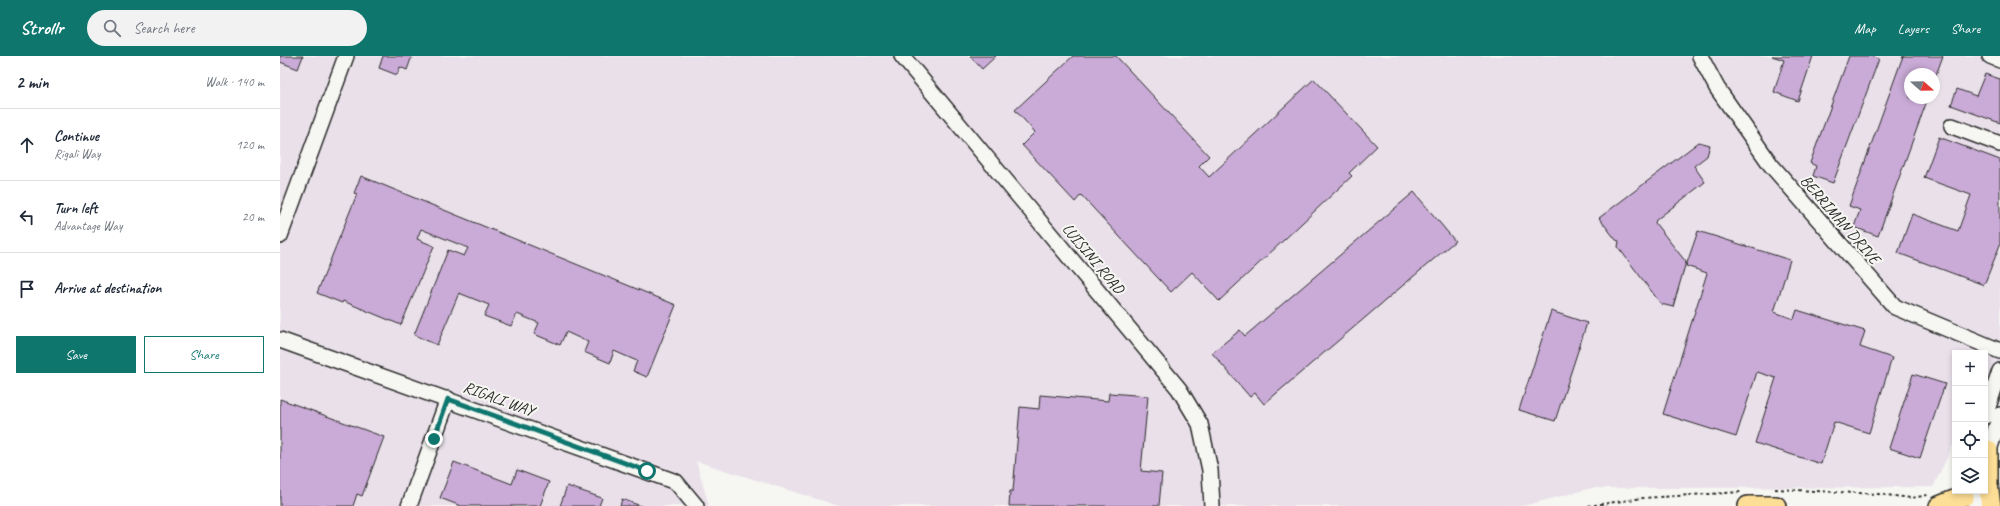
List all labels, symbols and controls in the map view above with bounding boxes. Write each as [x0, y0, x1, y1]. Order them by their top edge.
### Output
search box [87, 10, 367, 46]
text: Strollr [20, 16, 63, 40]
icon: search [101, 17, 123, 39]
text: Search here [133, 19, 195, 38]
text: Map [1854, 20, 1876, 37]
text: Layers [1898, 20, 1929, 37]
text: Share [1951, 20, 1980, 37]
north arrow [1904, 68, 1940, 104]
text: 2 min [16, 72, 49, 93]
text: Walk · 140 m [205, 74, 264, 90]
text: Continue [54, 127, 99, 146]
icon: ahead [16, 134, 38, 156]
text: 120 m [236, 137, 264, 153]
text: Rigali Way [54, 146, 101, 162]
street label: BERRIMAN DRIVE [1796, 171, 1886, 270]
text: Turn left [54, 199, 97, 218]
icon: left [16, 206, 38, 228]
text: 20 m [242, 209, 264, 225]
text: Advantage Way [54, 218, 122, 234]
street label: LUISINI ROAD [1058, 219, 1130, 300]
icon: arrive [16, 278, 38, 300]
text: Arrive at destination [54, 279, 161, 298]
button: Save [16, 336, 136, 373]
button: Share [144, 336, 264, 373]
map controls [1952, 350, 1988, 494]
button: + [1952, 350, 1988, 386]
street label: RIGALI WAY [460, 377, 540, 422]
button: − [1952, 386, 1988, 422]
button: locate [1952, 422, 1988, 458]
route end [425, 430, 443, 448]
button: layers [1952, 458, 1988, 494]
route start [638, 462, 656, 480]

